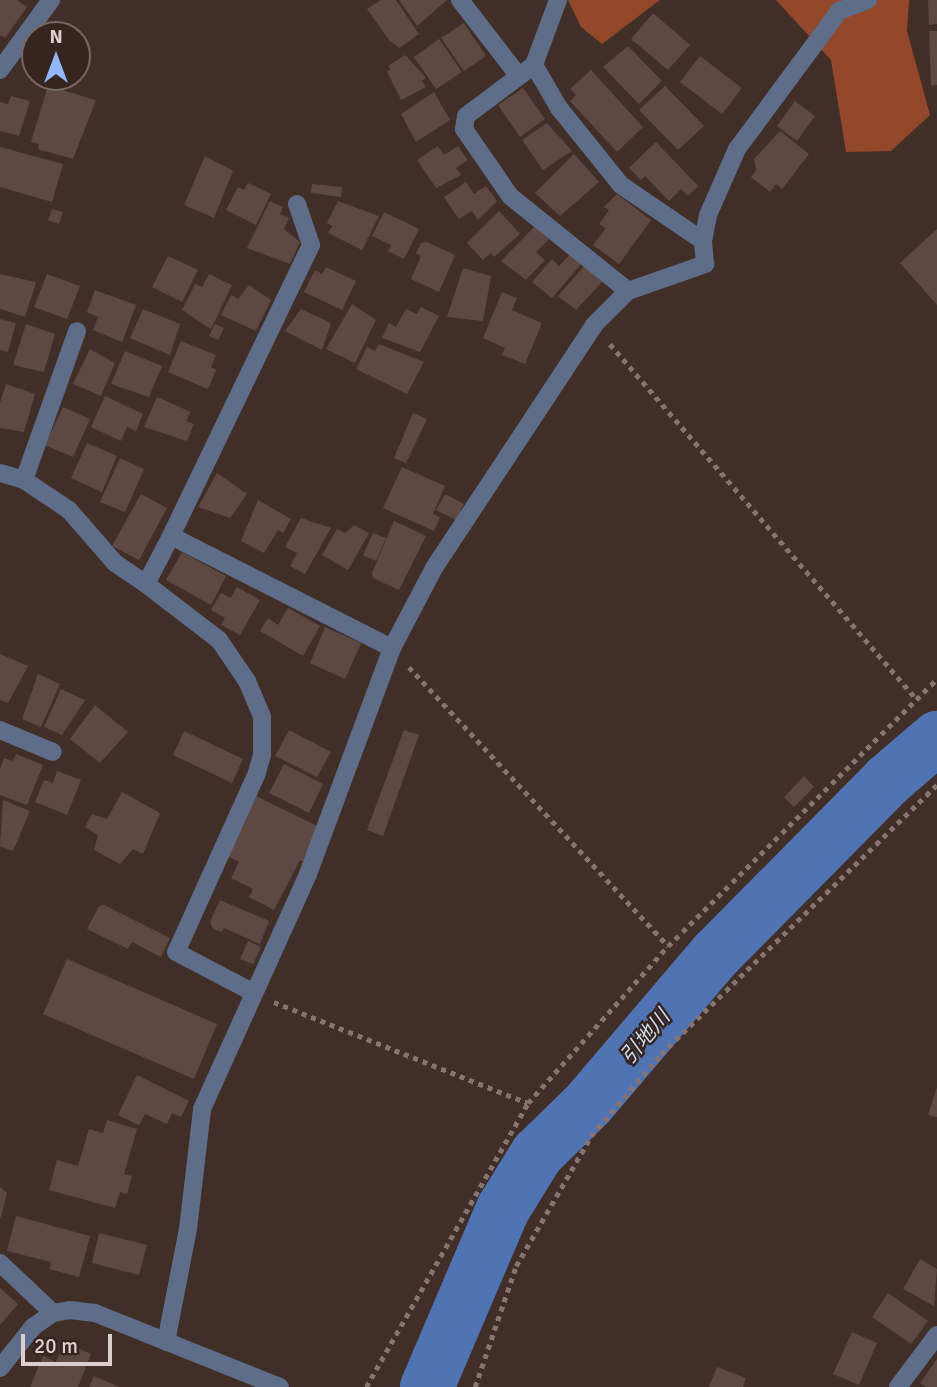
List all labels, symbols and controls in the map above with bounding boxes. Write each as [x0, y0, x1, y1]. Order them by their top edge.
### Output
north arrow [21, 21, 91, 91]
text: N [49, 25, 63, 49]
water label: 引地川 [615, 1005, 675, 1069]
scale bar [24, 1320, 116, 1364]
text: 20 m [34, 1333, 78, 1359]

